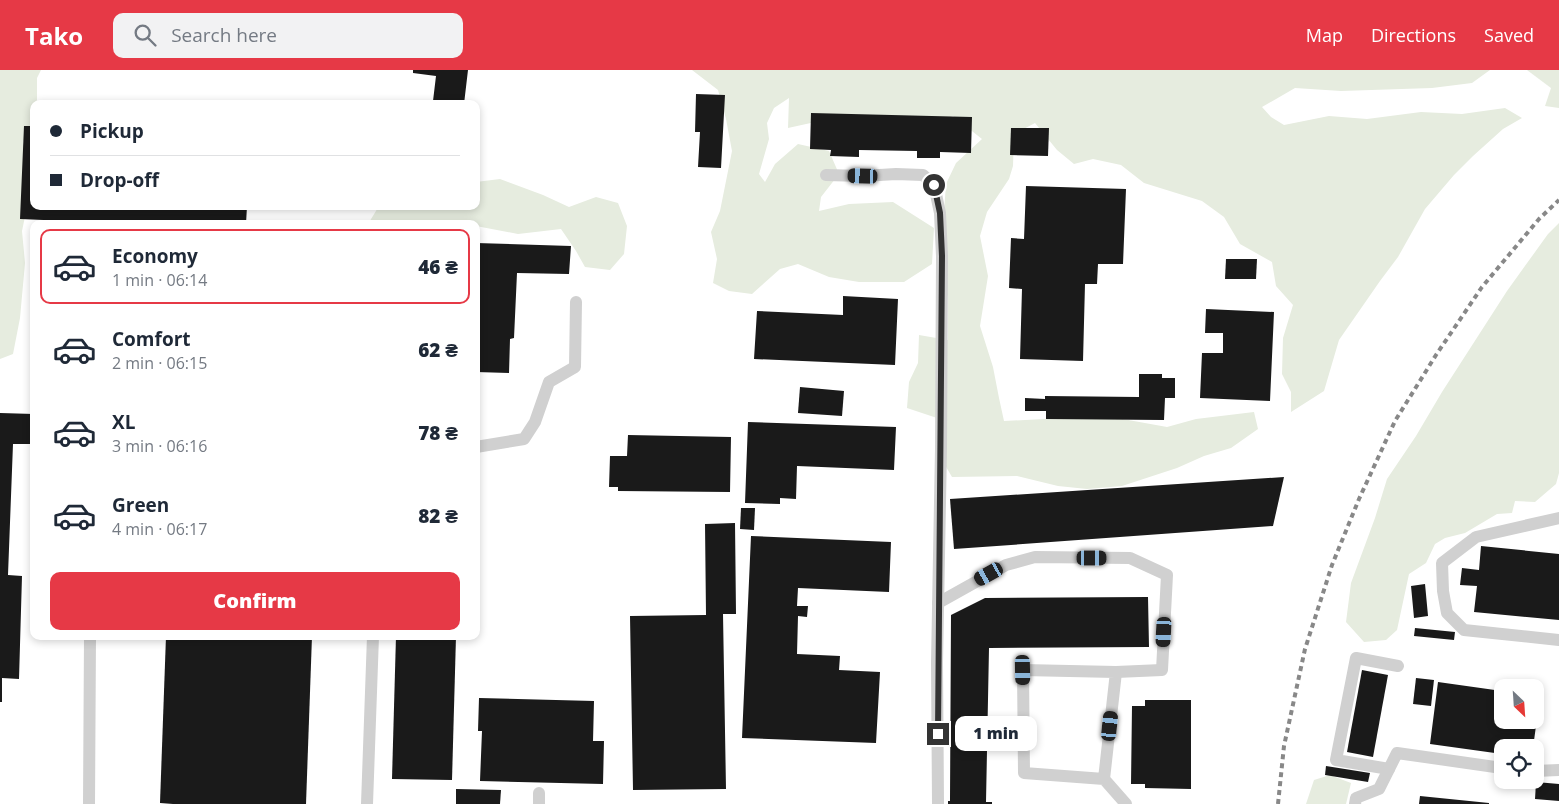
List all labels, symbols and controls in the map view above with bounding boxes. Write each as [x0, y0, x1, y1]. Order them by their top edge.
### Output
search box [113, 13, 463, 58]
text: Tako [25, 19, 83, 52]
icon: search [131, 21, 159, 49]
text: Search here [171, 22, 277, 48]
text: Map [1306, 23, 1343, 47]
text: Directions [1371, 23, 1456, 47]
text: Saved [1484, 23, 1534, 47]
text: Pickup [80, 118, 144, 144]
text: Drop-off [80, 167, 159, 193]
car [847, 168, 878, 184]
route start [923, 174, 945, 196]
text: Economy [112, 243, 198, 269]
icon: car [52, 244, 97, 289]
text: 46 ₴ [418, 254, 458, 280]
text: 1 min · 06:14 [112, 269, 207, 291]
text: Comfort [112, 326, 191, 352]
icon: car [52, 327, 97, 372]
text: 62 ₴ [418, 337, 458, 363]
text: 2 min · 06:15 [112, 352, 207, 374]
text: XL [112, 409, 135, 435]
icon: car [52, 410, 97, 455]
text: 78 ₴ [418, 420, 458, 446]
text: 3 min · 06:16 [112, 435, 207, 457]
text: Green [112, 492, 169, 518]
icon: car [52, 493, 97, 538]
text: 82 ₴ [418, 503, 458, 529]
text: 4 min · 06:17 [112, 518, 207, 540]
car [1077, 551, 1107, 566]
car [972, 560, 1005, 588]
button: Confirm [50, 572, 460, 630]
car [1155, 617, 1172, 647]
car [1015, 655, 1030, 685]
north arrow [1494, 679, 1544, 729]
map controls [1494, 679, 1544, 789]
car [1100, 710, 1119, 742]
callout: 1 min [956, 716, 1038, 752]
text: 1 min [973, 722, 1019, 744]
route end [927, 723, 949, 745]
button: locate [1494, 739, 1544, 789]

